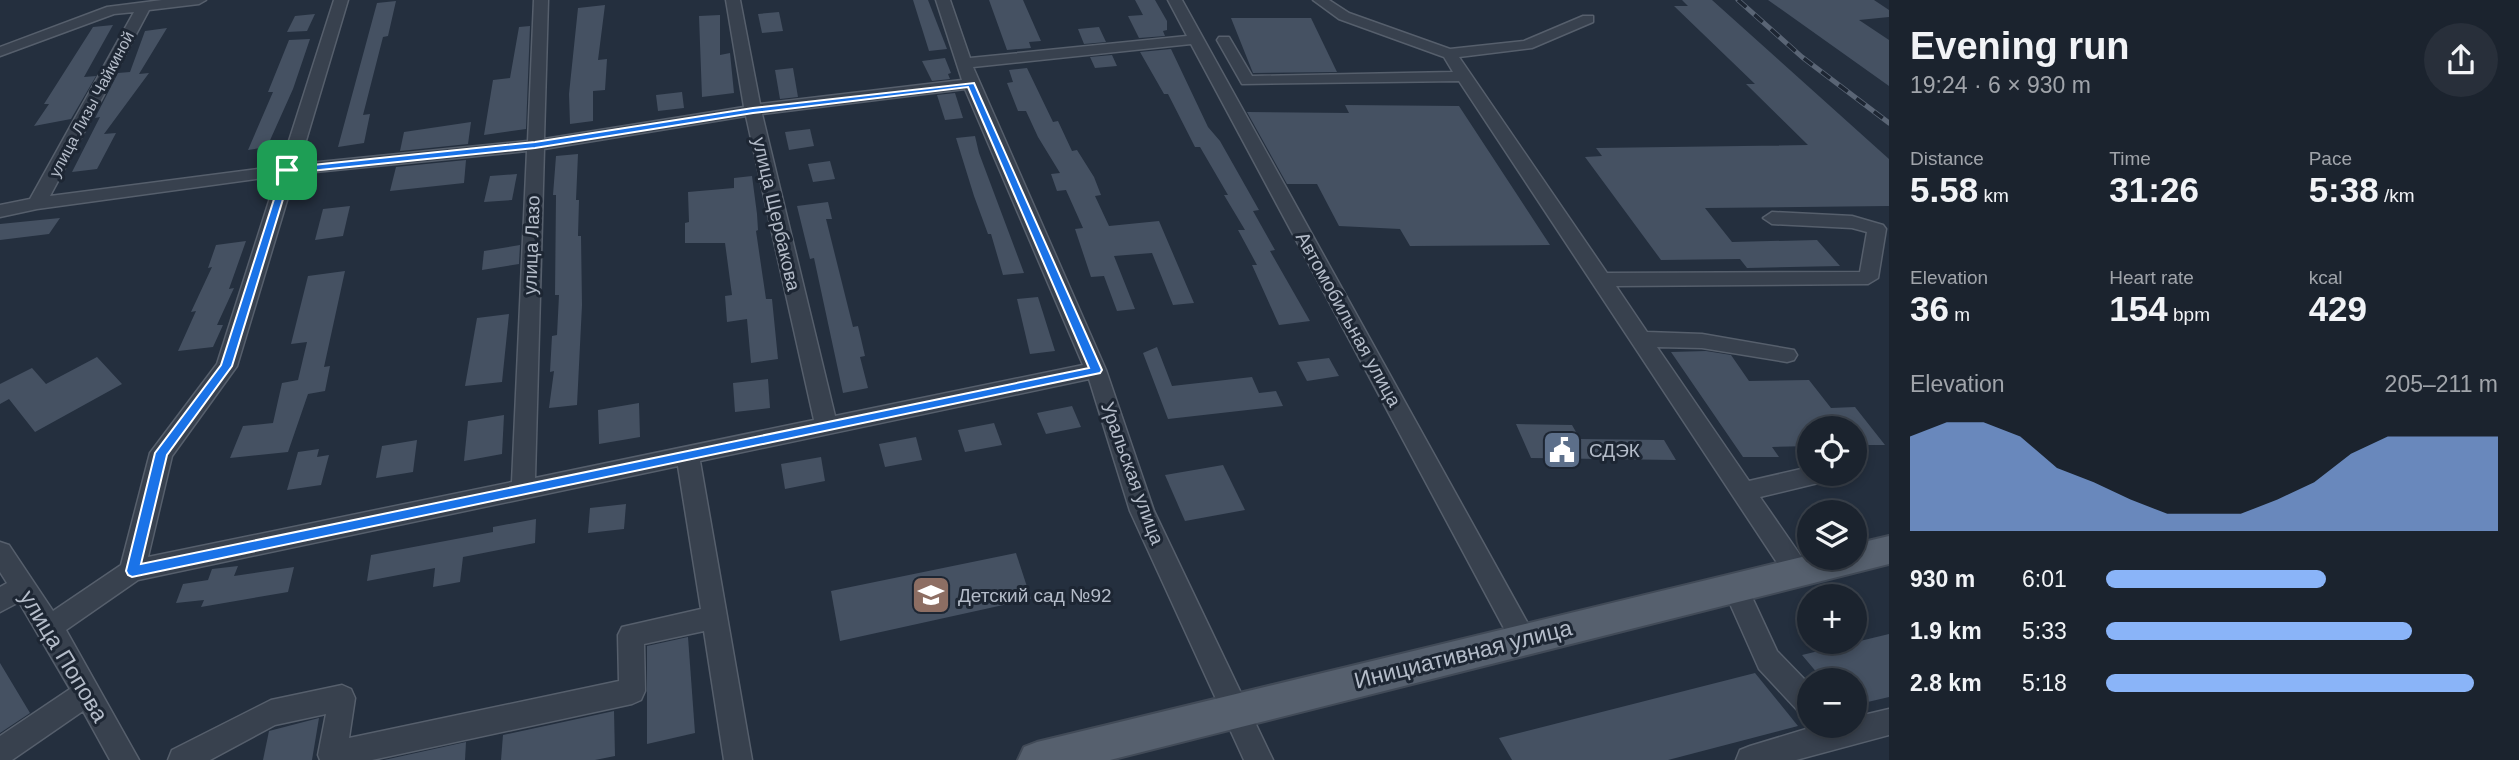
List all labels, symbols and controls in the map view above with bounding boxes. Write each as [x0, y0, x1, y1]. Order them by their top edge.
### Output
button: share [2424, 23, 2498, 97]
text: Evening run [1910, 25, 2130, 67]
street label: улица Лизы Чайкиной [46, 29, 137, 180]
text: 19:24 · 6 × 930 m [1910, 72, 2091, 98]
street label: улица Щербакова [749, 135, 805, 293]
pin [257, 140, 317, 200]
text: Distance [1910, 148, 1984, 169]
text: Time [2109, 148, 2151, 169]
text: Pace [2309, 148, 2352, 169]
icon: arrive [268, 151, 306, 189]
text: 5.58 [1910, 170, 1978, 209]
text: 31:26 [2109, 170, 2199, 209]
text: 5:38 [2309, 170, 2379, 209]
text: km [1978, 185, 2009, 206]
text: /km [2379, 185, 2415, 206]
street label: улица Лазо [519, 195, 544, 295]
street label: Автомобильная улица [1292, 228, 1406, 411]
text: Elevation [1910, 267, 1988, 288]
text: Heart rate [2109, 267, 2194, 288]
text: kcal [2309, 267, 2342, 288]
text: 36 [1910, 289, 1949, 328]
text: 154 [2109, 289, 2168, 328]
text: 429 [2309, 289, 2367, 328]
text: m [1949, 304, 1970, 325]
text: bpm [2168, 304, 2210, 325]
text: Elevation [1910, 371, 2005, 397]
text: 205–211 m [2385, 371, 2498, 397]
street label: Уральская улица [1097, 399, 1168, 548]
map controls [1797, 416, 1867, 738]
button: locate [1797, 416, 1867, 486]
public building icon: СДЭК [1541, 429, 1583, 471]
place label: СДЭК [1589, 440, 1640, 461]
button: layers [1797, 500, 1867, 570]
text: 930 m [1910, 566, 1975, 592]
text: 6:01 [2022, 566, 2067, 592]
school or university icon: Детский сад №92 [910, 574, 952, 616]
button: + [1797, 584, 1867, 654]
street label: улица Попова [14, 585, 114, 727]
place label: Детский сад №92 [958, 585, 1112, 606]
street label: Инициативная улица [1351, 614, 1575, 694]
text: 1.9 km [1910, 618, 1982, 644]
text: 5:33 [2022, 618, 2067, 644]
button: − [1797, 668, 1867, 738]
text: 2.8 km [1910, 670, 1982, 696]
text: 5:18 [2022, 670, 2067, 696]

